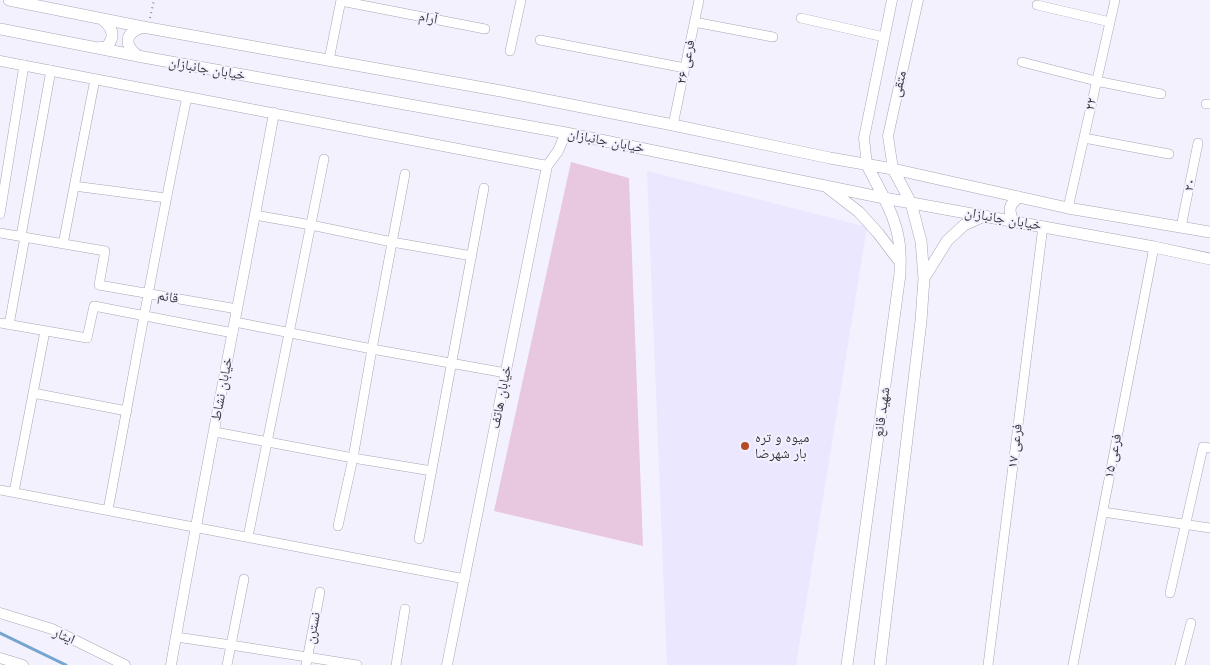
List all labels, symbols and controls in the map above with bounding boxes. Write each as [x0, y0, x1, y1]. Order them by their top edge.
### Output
street label: آرام [417, 8, 439, 28]
street label: فرعی ۲۶ [673, 38, 699, 86]
street label: خیابان جانبازان [167, 54, 247, 84]
street label: متقی [888, 69, 910, 99]
street label: ۲۲ [1081, 96, 1101, 112]
street label: خیابان جانبازان [566, 125, 646, 157]
street label: ۲۰ [1180, 177, 1200, 193]
street label: خیابان جانبازان [963, 204, 1043, 234]
street label: قائم [156, 287, 180, 307]
street label: خیابان نشاط [208, 356, 236, 422]
street label: خیابان هاتف [487, 364, 515, 430]
street label: شهید قانع [870, 386, 894, 438]
street label: فرعی ۱۷ [1004, 423, 1026, 469]
place label: میوه و تره بار شهرضا [755, 430, 809, 462]
street label: فرعی ۱۵ [1100, 432, 1126, 480]
marker: میوه و تره بار شهرضا [739, 440, 751, 452]
street label: نسترن [302, 611, 324, 645]
street label: ایثار [50, 624, 78, 648]

